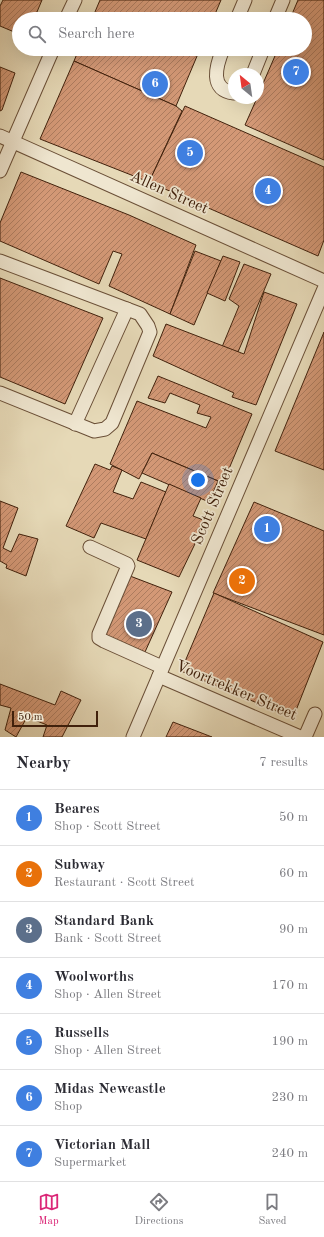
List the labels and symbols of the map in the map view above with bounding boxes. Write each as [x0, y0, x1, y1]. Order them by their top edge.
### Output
pin: 7 [283, 57, 309, 87]
north arrow [228, 68, 264, 104]
pin: 6 [142, 69, 168, 99]
pin: 5 [177, 138, 203, 168]
street label: Allen Street [127, 169, 211, 218]
pin: 4 [255, 176, 281, 206]
street label: Scott Street [189, 464, 237, 547]
your location [188, 470, 208, 490]
pin: 1 [254, 514, 280, 544]
pin: 2 [229, 566, 255, 596]
pin: 3 [126, 609, 152, 639]
street label: Voortrekker Street [173, 658, 299, 724]
scale bar [12, 709, 98, 728]

